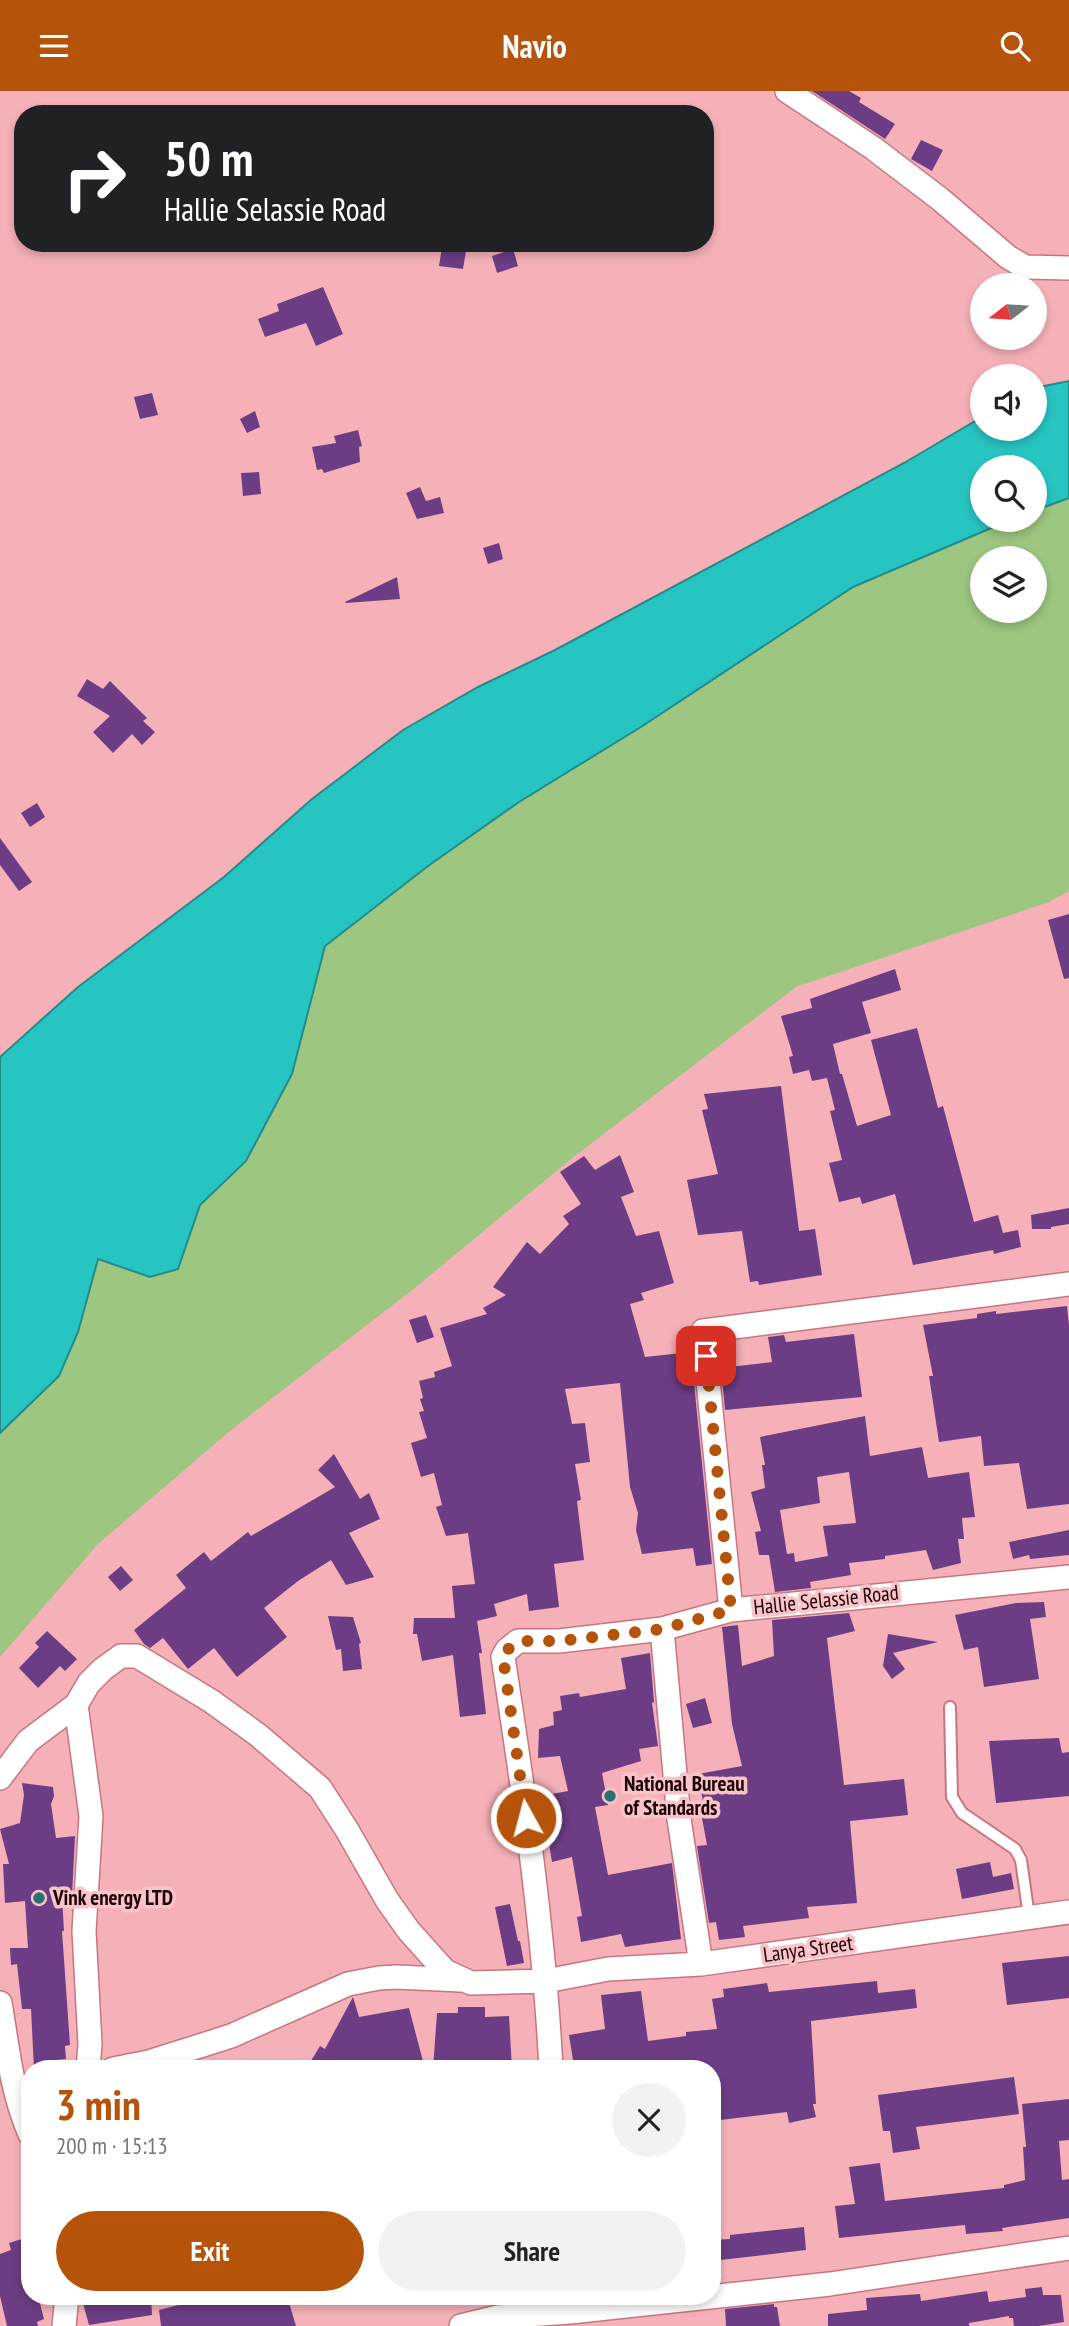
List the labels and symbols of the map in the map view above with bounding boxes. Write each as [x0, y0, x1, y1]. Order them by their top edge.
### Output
north arrow [970, 273, 1046, 350]
pin [676, 1326, 736, 1386]
street label: Hallie Selassie Road [752, 1578, 900, 1621]
place label: National Bureau of Standards [624, 1770, 745, 1821]
position arrow [489, 1781, 563, 1855]
marker: National Bureau of Standards [602, 1788, 618, 1804]
place label: Vink energy LTD [52, 1884, 173, 1911]
marker: Vink energy LTD [31, 1890, 47, 1906]
street label: Lanya Street [761, 1929, 855, 1968]

